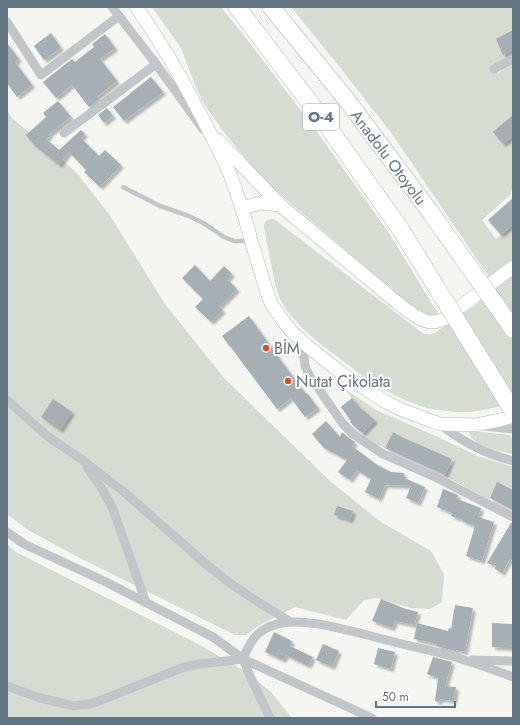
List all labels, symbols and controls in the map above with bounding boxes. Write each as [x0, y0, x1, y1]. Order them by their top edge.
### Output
road number: O-4 [303, 104, 339, 130]
street label: Anadolu Otoyolu [345, 105, 432, 210]
place label: BİM [274, 337, 300, 360]
marker: BİM [261, 343, 271, 353]
place label: Nutat Çikolata [296, 370, 391, 393]
marker: Nutat Çikolata [283, 376, 293, 386]
scale bar [376, 683, 455, 709]
text: 50 m [382, 688, 409, 706]

